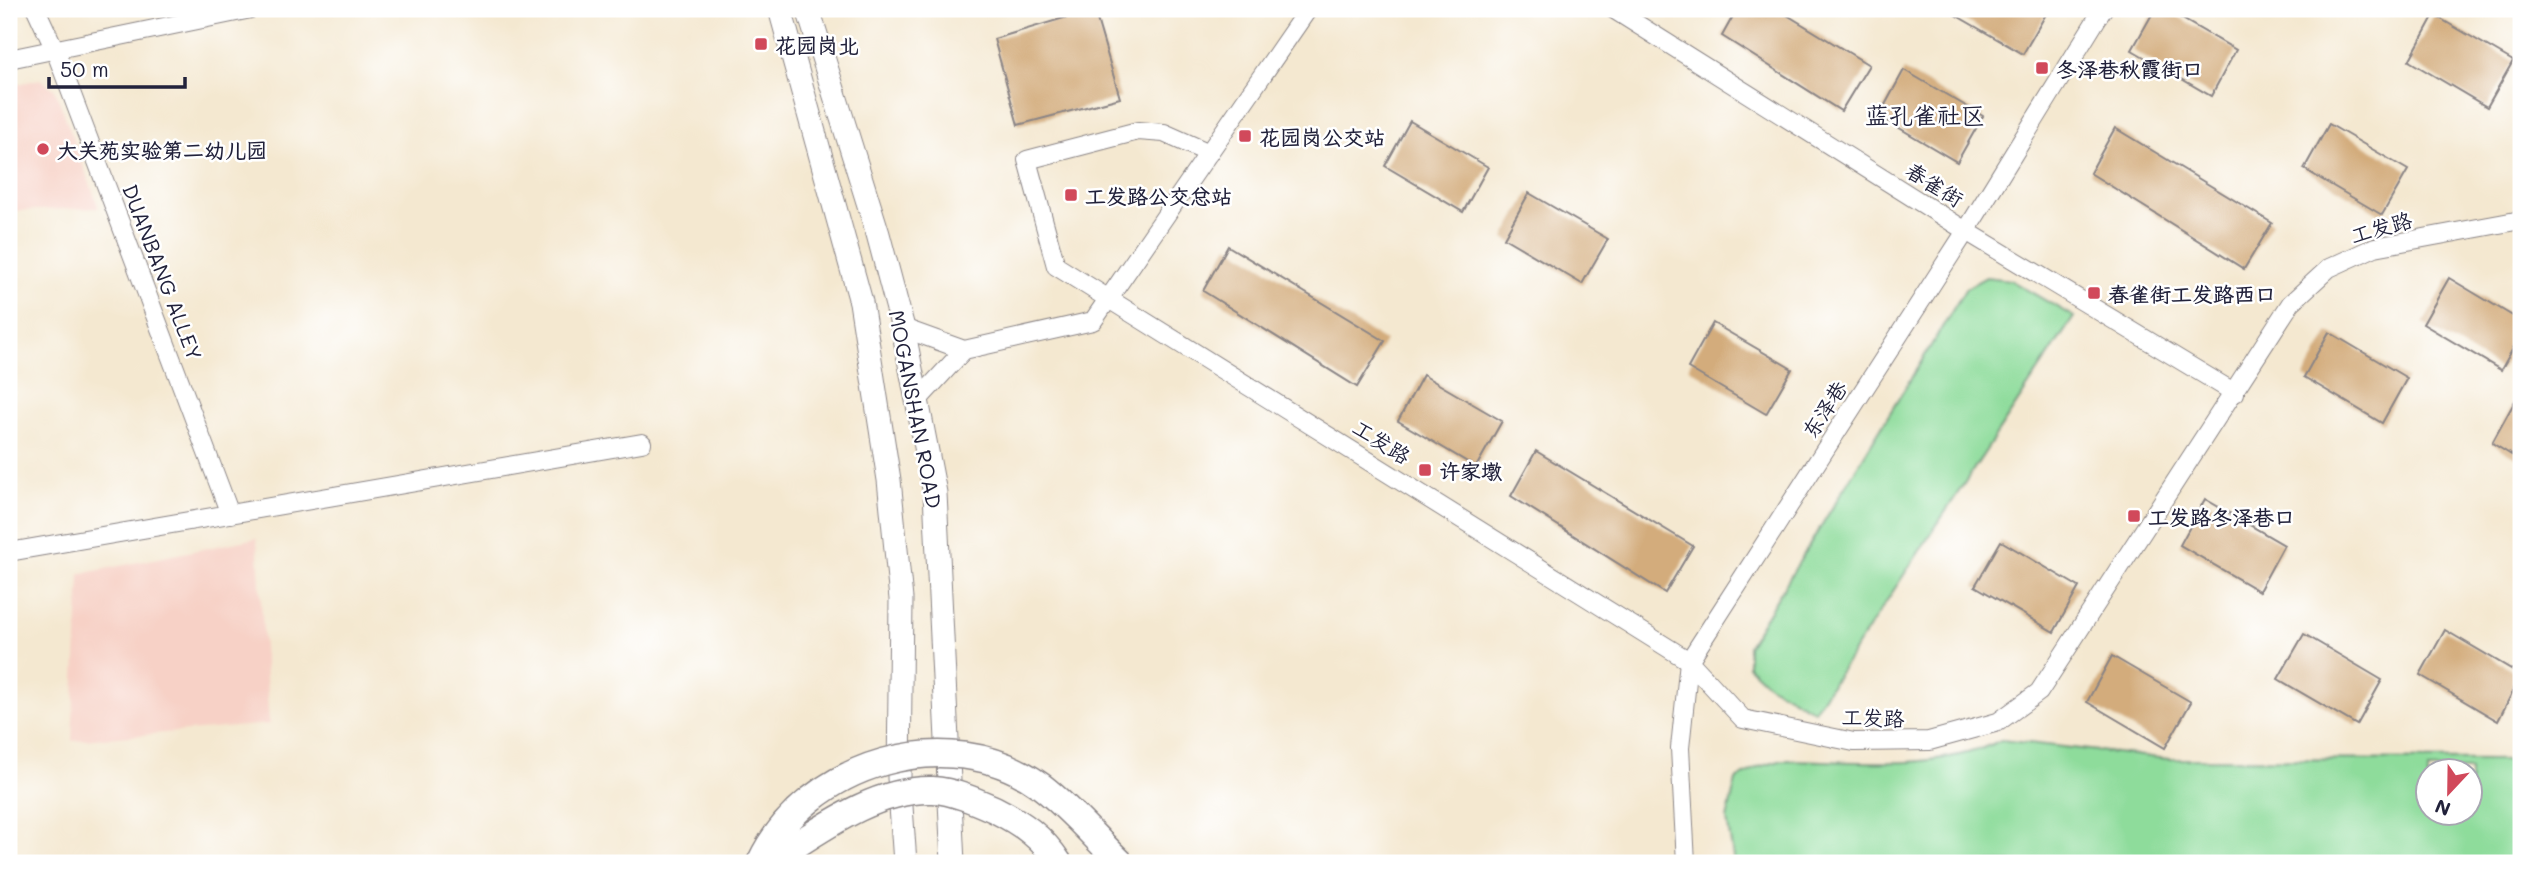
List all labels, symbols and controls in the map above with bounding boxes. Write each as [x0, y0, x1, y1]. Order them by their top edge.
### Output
place label: 花园岗北 [775, 31, 859, 58]
marker: 花园岗北 [753, 36, 769, 52]
scale bar [49, 46, 186, 90]
text: 50 m [60, 55, 109, 82]
place label: 冬泽巷秋霞街口 [2056, 55, 2203, 82]
marker: 冬泽巷秋霞街口 [2034, 60, 2050, 76]
district label: 蓝孔雀社区 [1865, 99, 1985, 130]
place label: 花园岗公交站 [1259, 123, 1385, 150]
marker: 花园岗公交站 [1237, 128, 1253, 144]
place label: 大关苑实验第二幼儿园 [57, 136, 267, 163]
marker: 大关苑实验第二幼儿园 [35, 141, 51, 157]
street label: 春雀街 [1901, 156, 1969, 212]
street label: DUANBANG ALLEY [117, 180, 209, 364]
place label: 工发路公交总站 [1085, 182, 1232, 209]
marker: 工发路公交总站 [1063, 187, 1079, 203]
street label: 工发路 [2347, 205, 2415, 249]
place label: 春雀街工发路西口 [2108, 280, 2276, 307]
marker: 春雀街工发路西口 [2086, 285, 2102, 301]
street label: MOGANSHAN ROAD [884, 307, 948, 511]
street label: 东泽巷 [1796, 375, 1852, 443]
street label: 工发路 [1348, 413, 1416, 469]
place label: 许家墩 [1439, 457, 1502, 484]
marker: 许家墩 [1417, 462, 1433, 478]
place label: 工发路冬泽巷口 [2148, 503, 2295, 530]
marker: 工发路冬泽巷口 [2126, 508, 2142, 524]
street label: 工发路 [1841, 702, 1905, 732]
north arrow [2414, 756, 2484, 826]
text: N [2431, 794, 2454, 823]

